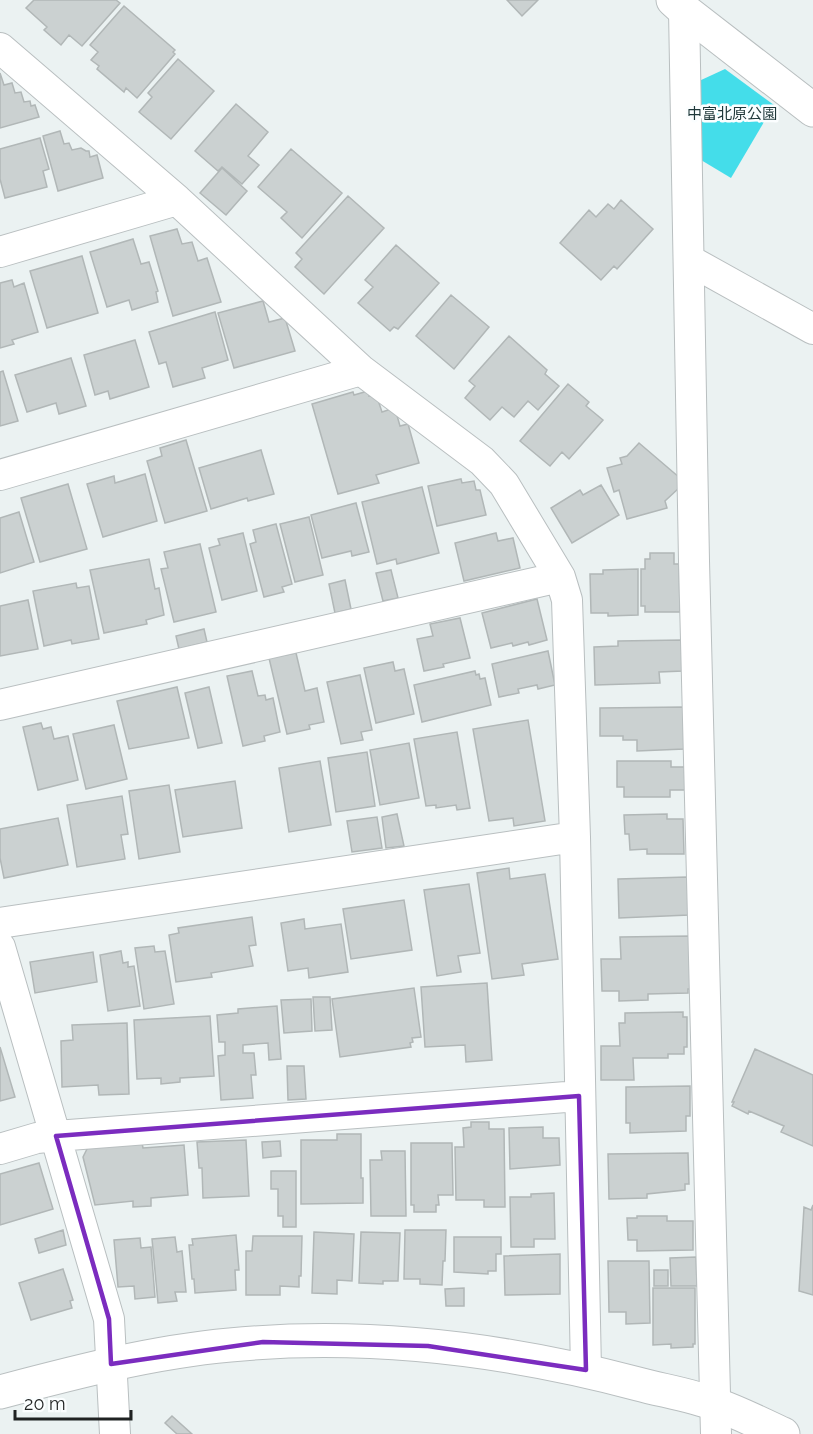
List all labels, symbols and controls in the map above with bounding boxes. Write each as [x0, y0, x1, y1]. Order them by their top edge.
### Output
park label: 中富北原公園 [687, 105, 777, 123]
scale bar [15, 1383, 130, 1421]
text: 20 m [24, 1393, 66, 1414]

